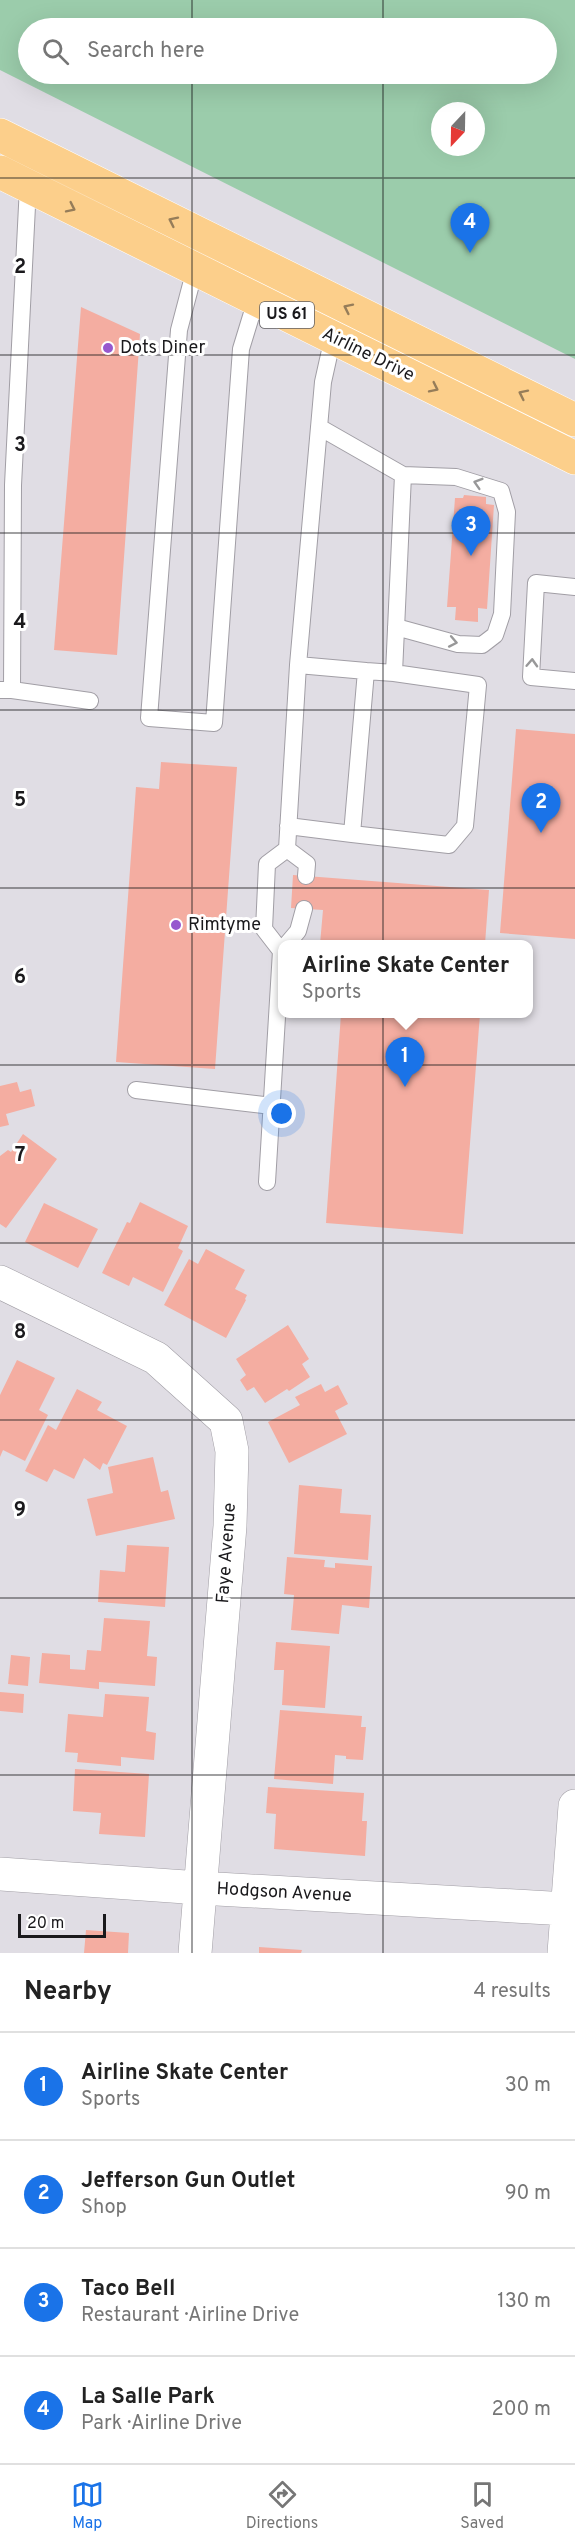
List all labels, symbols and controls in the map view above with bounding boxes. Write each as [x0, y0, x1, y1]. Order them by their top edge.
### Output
search box [18, 18, 557, 84]
icon: search [39, 35, 72, 68]
text: Search here [87, 38, 205, 65]
north arrow [431, 102, 485, 156]
one-way arrow [65, 200, 76, 212]
pin: 4 [450, 204, 490, 253]
one-way arrow [169, 217, 180, 228]
text: 2 [14, 255, 26, 281]
road number: US 61 [260, 302, 314, 328]
one-way arrow [343, 303, 354, 315]
street label: Airline Drive [318, 323, 418, 387]
place label: Dots Diner [120, 337, 205, 360]
marker: Dots Diner [101, 341, 115, 355]
one-way arrow [428, 380, 439, 392]
one-way arrow [518, 390, 529, 401]
text: 3 [14, 433, 26, 459]
one-way arrow [473, 478, 484, 490]
pin: 3 [452, 506, 490, 556]
text: 4 [14, 610, 26, 636]
one-way arrow [447, 635, 457, 648]
one-way arrow [526, 658, 539, 667]
pin: 2 [522, 784, 560, 833]
text: 5 [14, 788, 26, 814]
place label: Rimtyme [188, 914, 261, 937]
marker: Rimtyme [169, 918, 183, 932]
popup [278, 940, 533, 1018]
text: Airline Skate Center [302, 953, 509, 980]
text: 6 [14, 965, 26, 991]
text: Sports [302, 980, 361, 1006]
pin: 1 [386, 1038, 424, 1087]
your location [267, 1099, 296, 1128]
text: 7 [15, 1143, 25, 1169]
text: 8 [14, 1320, 26, 1346]
text: 9 [14, 1498, 26, 1524]
street label: Faye Avenue [212, 1502, 242, 1604]
street label: Hodgson Avenue [216, 1878, 352, 1908]
scale bar [18, 1911, 106, 1938]
text: 20 m [27, 1914, 64, 1934]
text: Nearby [24, 1976, 112, 2009]
text: 4 results [474, 1979, 551, 2005]
text: Airline Skate Center [81, 2060, 288, 2087]
text: 1 [40, 2073, 48, 2099]
text: 30 m [505, 2073, 551, 2099]
text: Sports [81, 2087, 141, 2113]
text: Jefferson Gun Outlet [81, 2168, 295, 2195]
text: 2 [37, 2181, 50, 2207]
text: 90 m [505, 2181, 551, 2207]
text: Shop [81, 2195, 127, 2221]
text: Taco Bell [81, 2276, 175, 2303]
text: 3 [38, 2289, 50, 2315]
text: 130 m [497, 2289, 551, 2315]
text: Restaurant · Airline Drive [81, 2303, 299, 2329]
text: La Salle Park [81, 2384, 215, 2411]
text: 4 [37, 2397, 50, 2423]
text: 200 m [492, 2397, 551, 2423]
text: Park · Airline Drive [81, 2411, 242, 2437]
tab: Map [71, 2478, 104, 2534]
tab: Directions [246, 2478, 318, 2534]
tab: Saved [460, 2478, 504, 2534]

